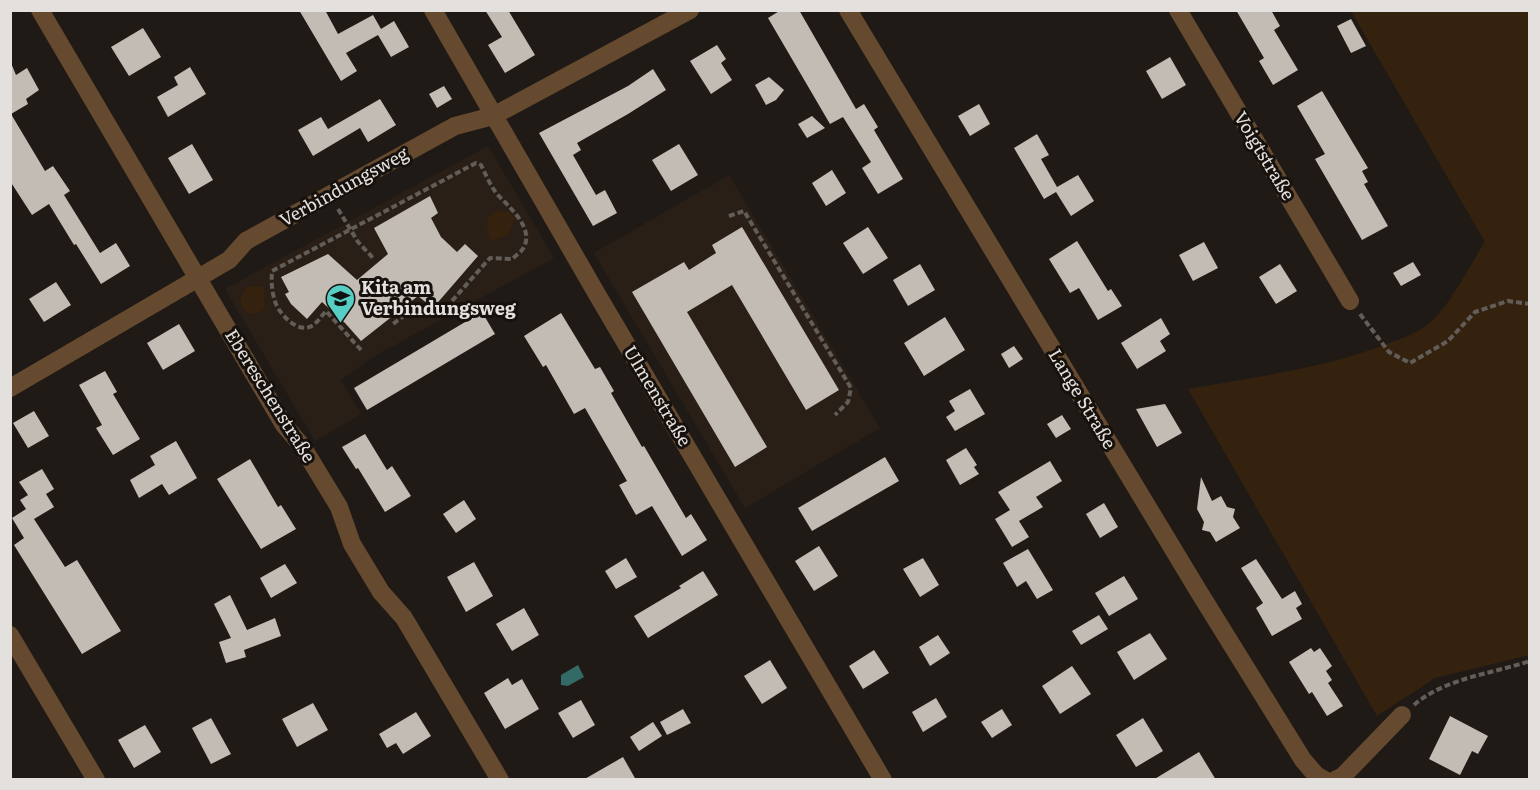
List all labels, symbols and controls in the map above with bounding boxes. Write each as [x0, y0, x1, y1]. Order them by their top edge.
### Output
street label: Voigtstraße [1228, 106, 1303, 205]
street label: Verbindungsweg [274, 139, 414, 232]
place label: Kita am Verbindungsweg [361, 273, 517, 321]
school or university icon: Kita am Verbindungsweg [324, 282, 356, 324]
street label: Ebereschenstraße [219, 323, 323, 467]
street label: Ulmenstraße [618, 340, 699, 451]
street label: Lange Straße [1043, 343, 1124, 454]

